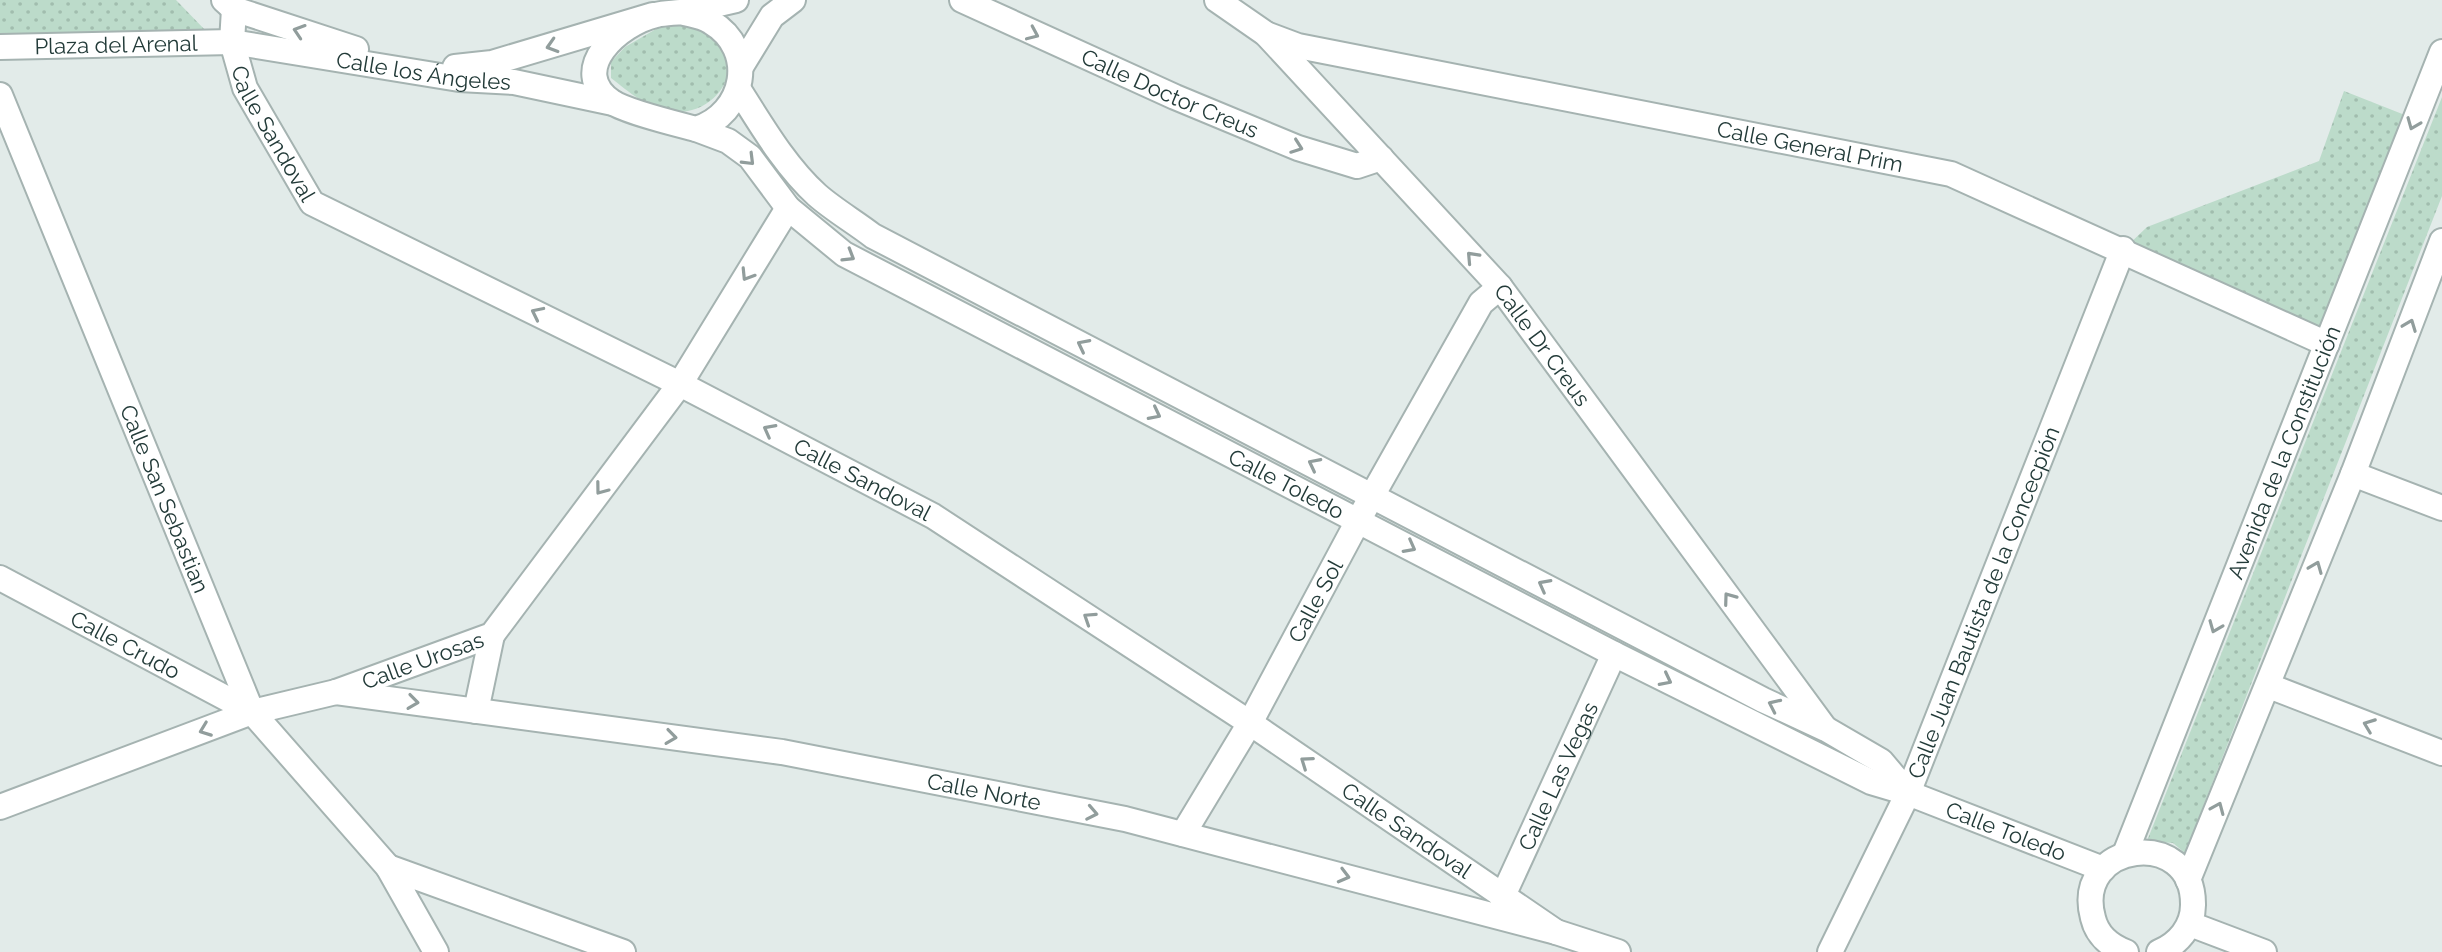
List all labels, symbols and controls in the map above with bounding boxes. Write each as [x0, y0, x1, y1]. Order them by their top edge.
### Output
one-way arrow [293, 24, 307, 40]
one-way arrow [1024, 24, 1039, 40]
street label: Plaza del Arenal [34, 30, 198, 59]
one-way arrow [545, 37, 559, 53]
street label: Calle Doctor Creus [1077, 43, 1262, 143]
street label: Calle los Ángeles [334, 46, 512, 95]
street label: Calle Sandoval [226, 63, 321, 206]
street label: Calle General Prim [1715, 115, 1905, 177]
one-way arrow [2406, 116, 2423, 130]
one-way arrow [1289, 137, 1303, 154]
one-way arrow [740, 150, 754, 165]
one-way arrow [840, 246, 855, 262]
one-way arrow [1467, 251, 1481, 266]
one-way arrow [742, 266, 757, 280]
street label: Calle Dr Creus [1489, 279, 1596, 411]
one-way arrow [531, 307, 545, 323]
one-way arrow [2400, 319, 2417, 333]
street label: Avenida de la Constitución [2222, 322, 2346, 583]
one-way arrow [1076, 339, 1091, 354]
street label: Calle San Sebastian [115, 401, 215, 597]
one-way arrow [1146, 404, 1161, 420]
street label: Calle Juan Bautista de la Concecpión [1902, 422, 2065, 782]
one-way arrow [763, 425, 778, 440]
street label: Calle Sandoval [789, 433, 936, 526]
street label: Calle Toledo [1224, 443, 1349, 525]
one-way arrow [1307, 459, 1322, 474]
one-way arrow [596, 480, 610, 495]
one-way arrow [1402, 537, 1417, 552]
street label: Calle Sol [1283, 555, 1348, 647]
one-way arrow [2306, 561, 2323, 575]
one-way arrow [1538, 579, 1552, 594]
one-way arrow [1725, 592, 1739, 607]
street label: Calle Crudo [66, 605, 185, 684]
one-way arrow [1084, 613, 1098, 628]
one-way arrow [2208, 619, 2225, 633]
street label: Calle Urosas [358, 626, 487, 694]
one-way arrow [1657, 670, 1672, 686]
one-way arrow [406, 693, 420, 710]
street label: Calle Las Vegas [1513, 698, 1603, 855]
one-way arrow [1768, 699, 1783, 715]
one-way arrow [2363, 718, 2377, 735]
one-way arrow [199, 720, 213, 737]
one-way arrow [664, 728, 678, 745]
one-way arrow [1300, 757, 1314, 772]
street label: Calle Norte [925, 768, 1043, 815]
street label: Calle Sandoval [1337, 777, 1477, 884]
street label: Calle Toledo [1942, 796, 2070, 866]
one-way arrow [2209, 802, 2225, 816]
one-way arrow [1085, 803, 1099, 820]
one-way arrow [1337, 867, 1350, 884]

